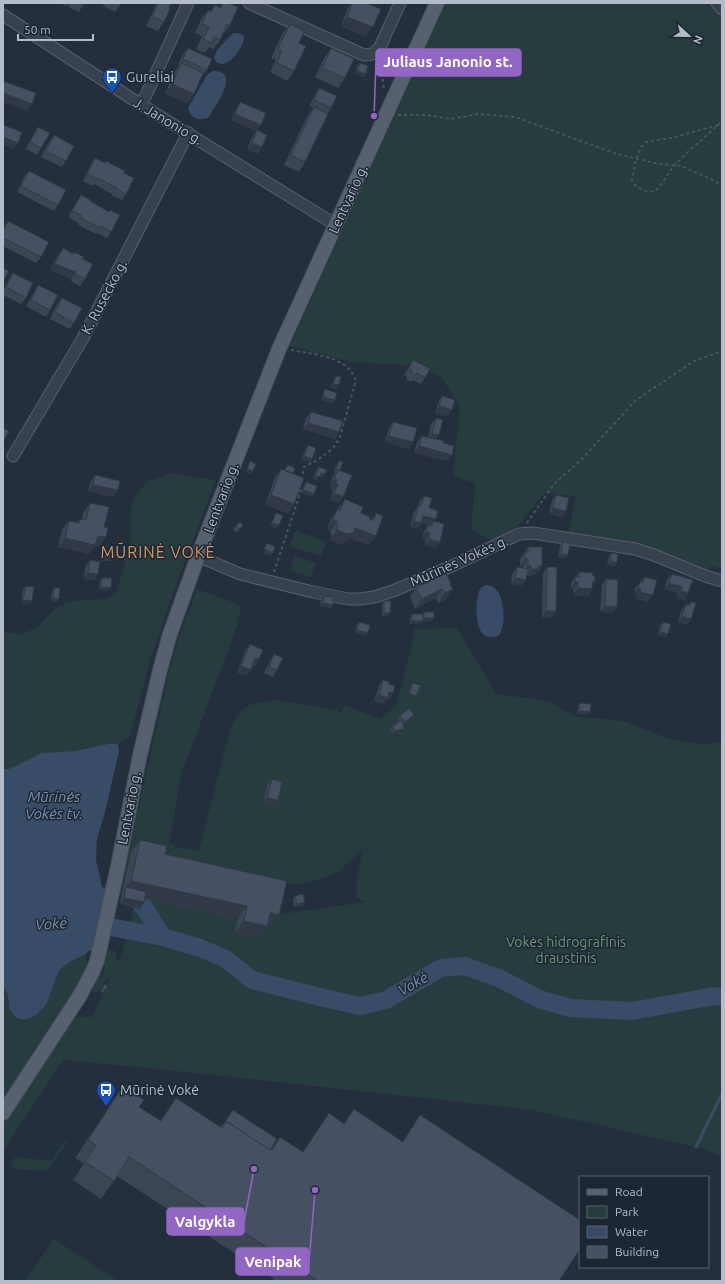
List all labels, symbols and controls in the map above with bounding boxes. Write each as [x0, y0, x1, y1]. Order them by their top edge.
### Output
scale bar [18, 16, 93, 42]
north arrow [669, 16, 709, 56]
text: 50 m [24, 23, 51, 36]
text: N [691, 34, 705, 46]
callout: Juliaus Janonio st. [376, 49, 521, 76]
text: Juliaus Janonio st. [383, 53, 513, 70]
bus stop icon: Gureliai [101, 66, 123, 94]
place label: Gureliai [126, 69, 174, 85]
street label: J. Janonio g. [130, 94, 206, 148]
street label: Lentvario g. [325, 162, 371, 236]
street label: K. Rusecko g. [78, 257, 130, 337]
street label: Lentvario g. [200, 461, 242, 535]
street label: Mūrinės Vokės g. [407, 532, 511, 590]
district label: MŪRINĖ VOKĖ [100, 543, 216, 561]
street label: Lentvario g. [114, 770, 144, 846]
water label: Mūrinės Vokės tv. [25, 788, 83, 822]
water label: Vokė [34, 914, 68, 933]
park label: Vokės hidrografinis draustinis [506, 934, 626, 966]
water label: Vokė [395, 968, 431, 999]
bus stop icon: Mūrinė Vokė [95, 1079, 117, 1107]
place label: Mūrinė Vokė [120, 1082, 199, 1098]
legend [579, 1176, 709, 1268]
text: Road [615, 1185, 643, 1198]
text: Park [615, 1205, 639, 1218]
callout: Valgykla [167, 1208, 244, 1235]
text: Valgykla [175, 1213, 235, 1230]
text: Water [615, 1225, 648, 1238]
text: Building [615, 1245, 659, 1258]
callout: Venipak [236, 1248, 309, 1275]
text: Venipak [245, 1253, 302, 1270]

